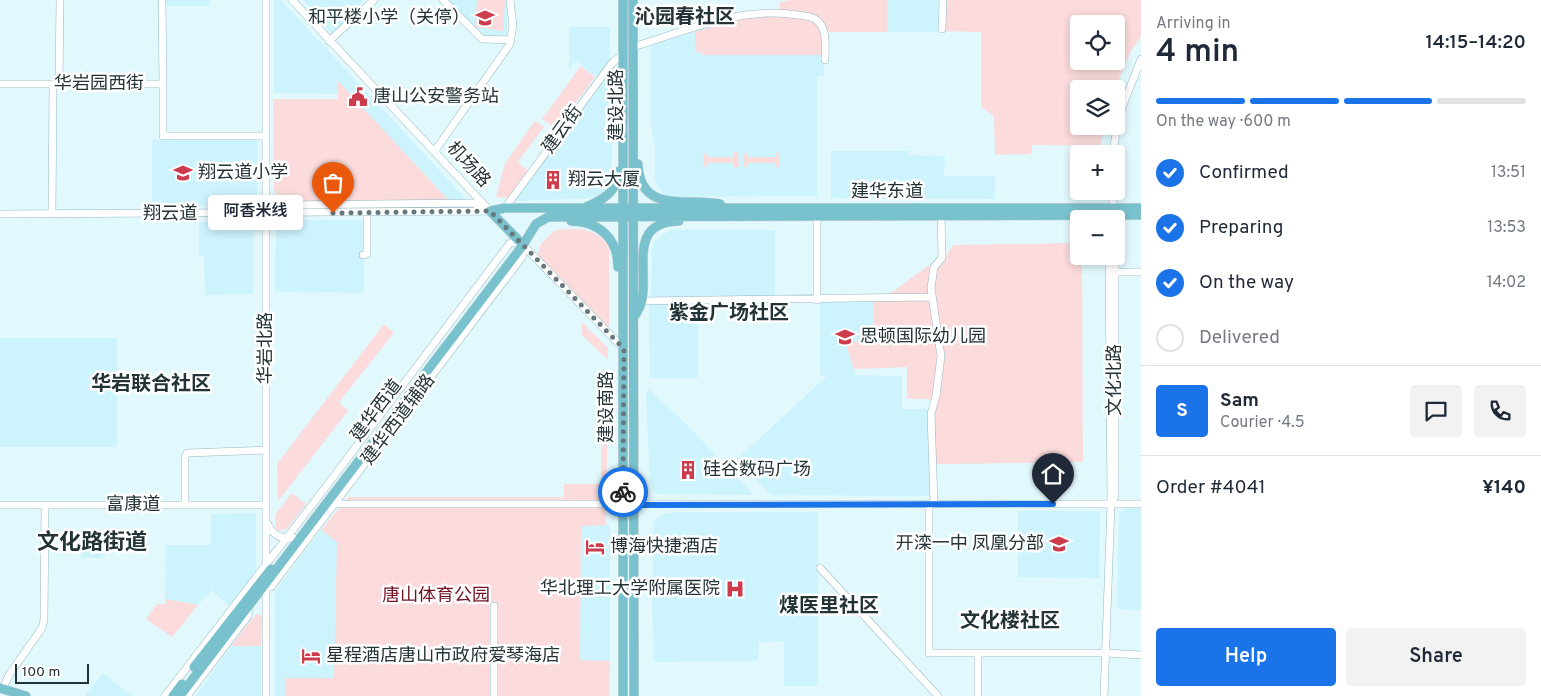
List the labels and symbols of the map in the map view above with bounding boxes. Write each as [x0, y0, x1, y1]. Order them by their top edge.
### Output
district label: 沁园春社区 [635, 5, 735, 31]
place label: 和平楼小学（关停） [308, 7, 470, 30]
school or university icon: 和平楼小学（关停） [474, 7, 496, 29]
street label: 建设北路 [606, 69, 629, 141]
street label: 华岩园西街 [54, 73, 144, 96]
public building icon: 唐山公安警务站 [347, 86, 369, 108]
place label: 唐山公安警务站 [373, 86, 499, 109]
street label: 建云街 [538, 101, 588, 159]
street label: 机场路 [441, 137, 495, 193]
school or university icon: 翔云道小学 [172, 162, 194, 184]
place label: 翔云道小学 [198, 162, 288, 185]
pin [312, 162, 354, 213]
building icon: 翔云大厦 [542, 169, 564, 191]
place label: 翔云大厦 [568, 169, 640, 192]
street label: 建华东道 [851, 181, 923, 204]
callout: 阿香米线 [208, 196, 303, 230]
street label: 翔云道 [143, 203, 197, 226]
district label: 紫金广场社区 [669, 301, 789, 327]
street label: 华岩北路 [255, 312, 278, 384]
school or university icon: 思顿国际幼儿园 [834, 326, 856, 348]
place label: 思顿国际幼儿园 [860, 326, 986, 349]
street label: 文化北路 [1104, 344, 1127, 416]
street label: 建华西道辅路 [357, 370, 441, 470]
street label: 建设南路 [596, 371, 619, 443]
district label: 华岩联合社区 [91, 372, 211, 398]
street label: 建华西道 [346, 375, 408, 447]
pin [1032, 453, 1074, 504]
building icon: 硅谷数码广场 [677, 459, 699, 481]
place label: 硅谷数码广场 [703, 459, 811, 482]
courier [598, 467, 648, 517]
street label: 富康道 [106, 494, 160, 517]
district label: 文化路街道 [37, 530, 147, 557]
place label: 开滦一中 凤凰分部 [896, 533, 1044, 556]
school or university icon: 开滦一中 凤凰分部 [1048, 533, 1070, 555]
hotel icon: 博海快捷酒店 [584, 536, 606, 558]
place label: 博海快捷酒店 [610, 536, 718, 559]
place label: 华北理工大学附属医院 [540, 578, 720, 601]
hospital icon: 华北理工大学附属医院 [724, 578, 746, 600]
park label: 唐山体育公园 [382, 585, 490, 608]
district label: 煤医里社区 [779, 594, 879, 620]
district label: 文化楼社区 [960, 609, 1060, 635]
hotel icon: 星程酒店唐山市政府爱琴海店 [300, 645, 322, 667]
place label: 星程酒店唐山市政府爱琴海店 [326, 645, 560, 668]
scale bar [15, 661, 89, 684]

